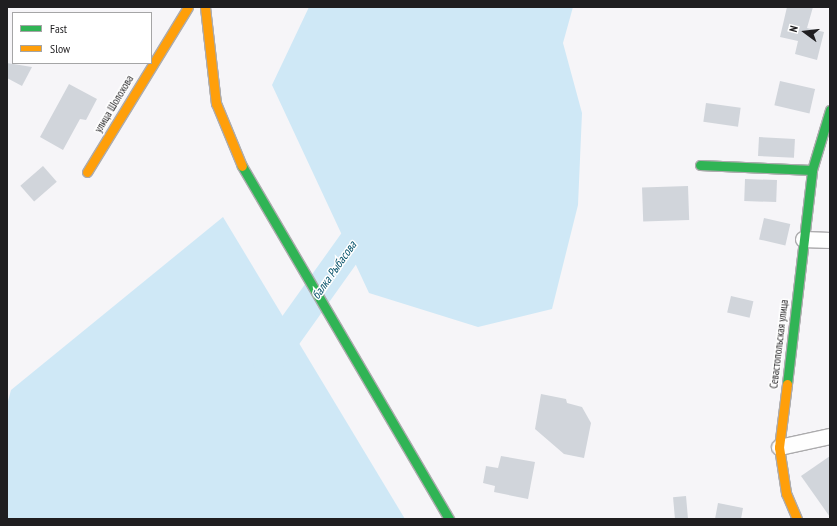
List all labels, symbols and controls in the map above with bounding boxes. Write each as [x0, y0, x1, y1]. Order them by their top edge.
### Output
legend [12, 12, 152, 64]
north arrow [785, 12, 825, 52]
text: Fast [50, 21, 67, 36]
text: N [786, 24, 801, 34]
text: Slow [50, 41, 70, 56]
street label: улица Шолохова [92, 73, 136, 135]
water label: балка Рыбасова [309, 238, 359, 302]
street label: Севастопольская улица [767, 299, 791, 389]

